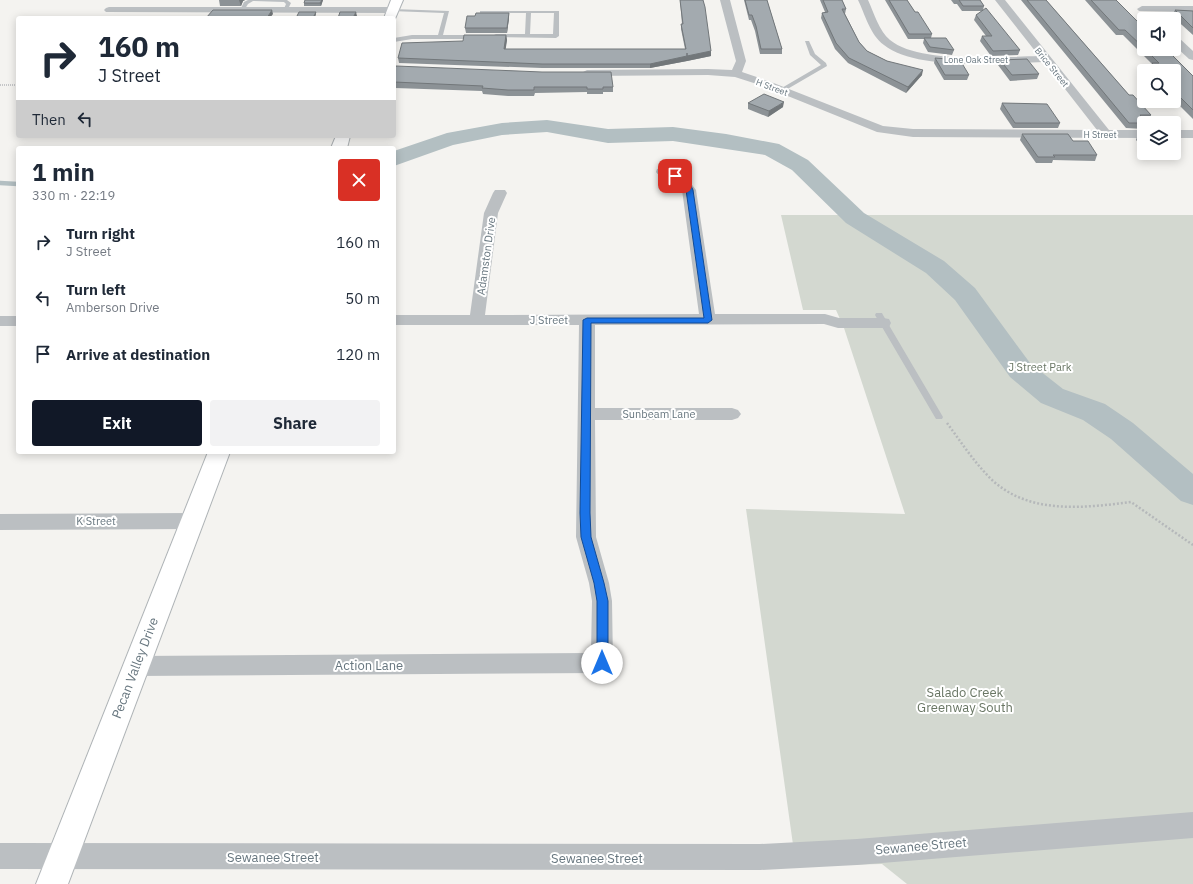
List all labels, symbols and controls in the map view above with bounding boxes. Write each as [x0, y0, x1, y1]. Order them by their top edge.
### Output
map controls [1137, 12, 1181, 160]
button: sound [1137, 12, 1181, 56]
text: 160 m [98, 28, 180, 65]
icon: right [32, 32, 84, 84]
street label: Brice Street [1033, 45, 1071, 89]
street label: Lone Oak Street [944, 54, 1008, 65]
text: J Street [98, 64, 161, 87]
button: search [1137, 64, 1181, 108]
street label: H Street [755, 76, 789, 98]
icon: left [74, 108, 96, 130]
text: Then [32, 110, 66, 129]
button: layers [1137, 116, 1181, 160]
street label: H Street [1083, 129, 1117, 140]
text: 1 min [32, 156, 95, 188]
button: close [338, 159, 380, 201]
pin [658, 159, 692, 193]
icon: arrive [664, 165, 686, 187]
text: 330 m · 22:19 [32, 187, 115, 204]
street label: Adamston Drive [474, 216, 498, 296]
text: Turn right [66, 224, 135, 243]
icon: right [32, 231, 54, 253]
text: 160 m [336, 233, 380, 252]
text: J Street [66, 243, 111, 260]
text: Turn left [66, 280, 126, 299]
icon: left [32, 287, 54, 309]
text: 50 m [345, 289, 380, 308]
text: Amberson Drive [66, 299, 159, 316]
street label: J Street [530, 313, 568, 327]
icon: arrive [32, 343, 54, 365]
text: Arrive at destination [66, 345, 210, 364]
text: 120 m [336, 345, 380, 364]
park label: J Street Park [1008, 360, 1072, 374]
button: Exit [32, 400, 202, 446]
button: Share [210, 400, 380, 446]
street label: Sunbeam Lane [622, 407, 696, 421]
street label: K Street [76, 514, 116, 528]
street label: Pecan Valley Drive [108, 615, 162, 721]
position arrow [581, 642, 623, 684]
street label: Action Lane [335, 657, 403, 674]
park label: Salado Creek Greenway South [917, 684, 1013, 716]
street label: Sewanee Street [875, 834, 967, 858]
street label: Sewanee Street [227, 849, 319, 866]
street label: Sewanee Street [551, 850, 643, 867]

